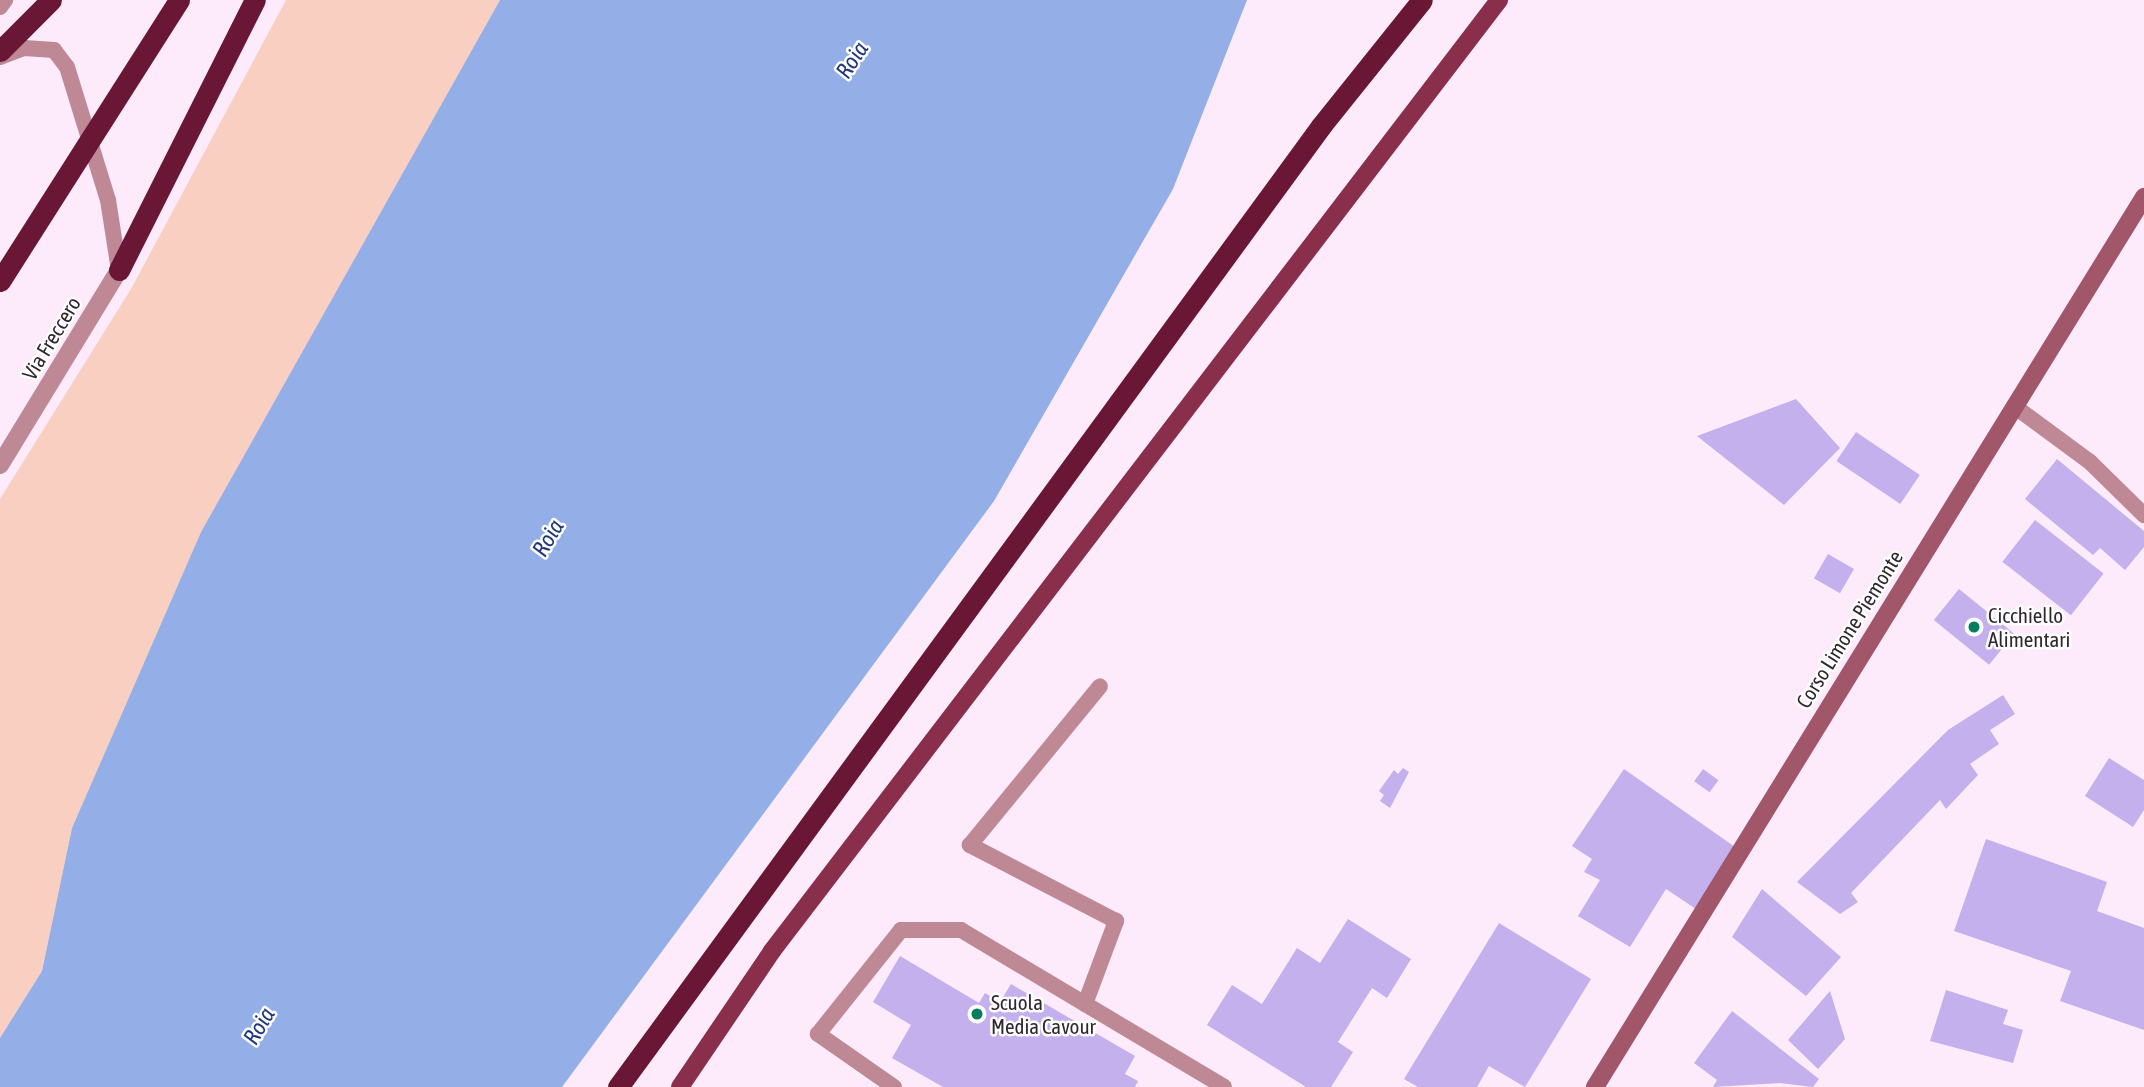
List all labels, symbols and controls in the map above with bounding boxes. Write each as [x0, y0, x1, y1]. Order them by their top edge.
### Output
water label: Roia [830, 36, 874, 84]
street label: Via Freccero [16, 292, 86, 384]
water label: Roia [526, 514, 570, 562]
street label: Corso Limone Piemonte [1790, 546, 1908, 712]
place label: Cicchiello Alimentari [1988, 602, 2070, 652]
marker: Cicchiello Alimentari [1966, 619, 1982, 635]
place label: Scuola Media Cavour [991, 989, 1096, 1039]
water label: Roia [237, 1002, 281, 1050]
marker: Scuola Media Cavour [969, 1006, 985, 1022]

